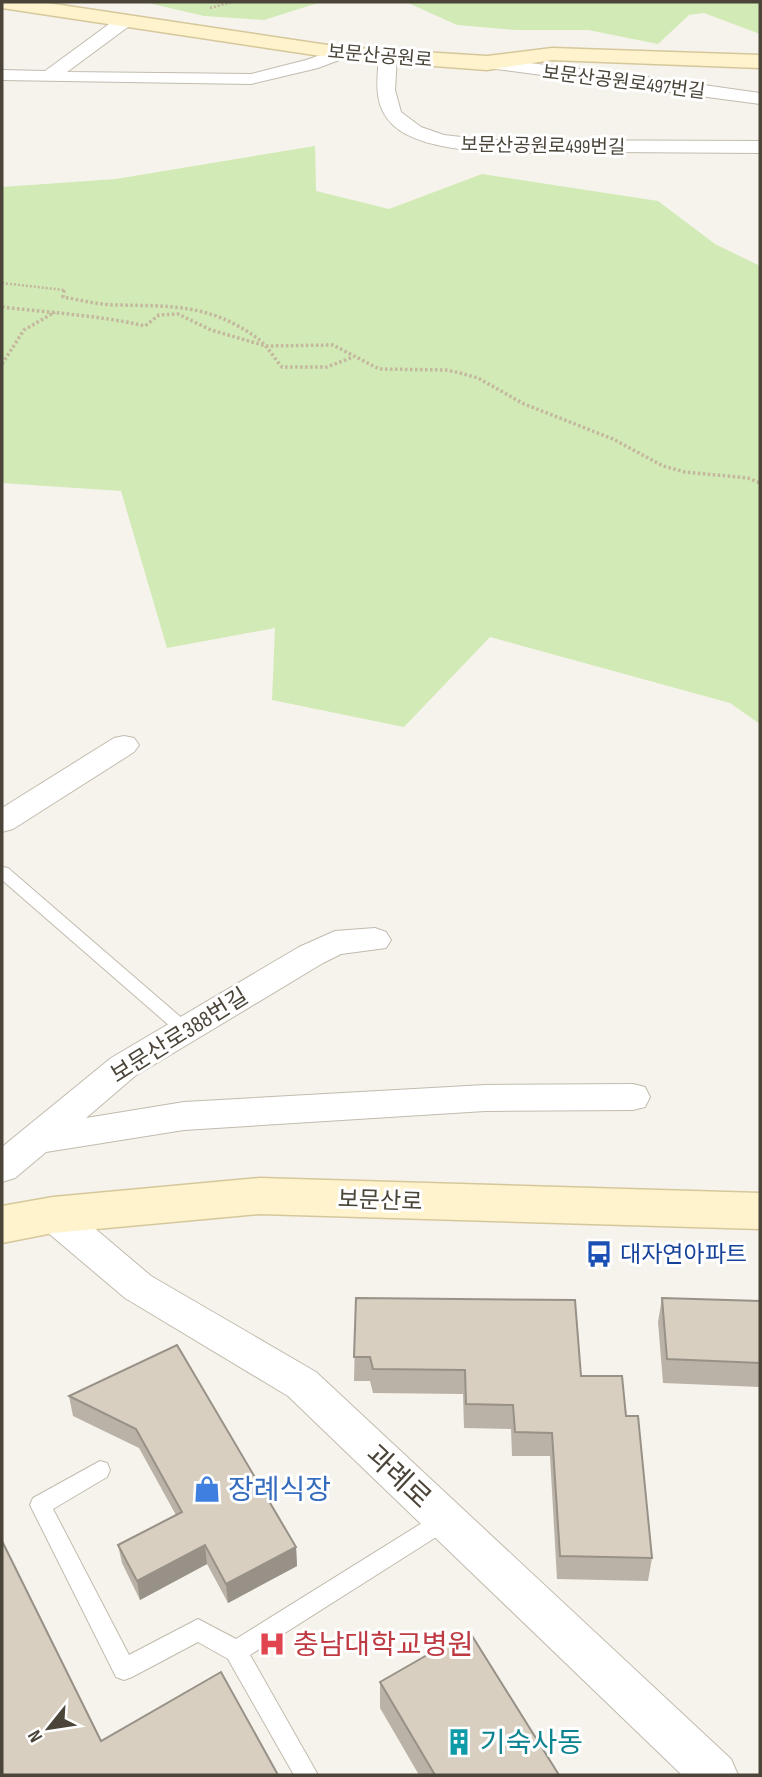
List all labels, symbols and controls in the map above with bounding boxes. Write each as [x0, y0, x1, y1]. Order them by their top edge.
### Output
street label: 보문산공원로 [327, 40, 433, 73]
street label: 보문산공원로497번길 [541, 61, 707, 104]
street label: 보문산공원로499번길 [460, 134, 625, 159]
street label: 보문산로388번길 [106, 982, 253, 1089]
street label: 보문산로 [337, 1186, 423, 1216]
bus stop icon: 대자연아파트 [584, 1239, 614, 1269]
place label: 대자연아파트 [620, 1241, 747, 1269]
street label: 과례로 [358, 1439, 437, 1516]
shop icon: 장례식장 [192, 1474, 222, 1504]
place label: 장례식장 [228, 1474, 331, 1507]
hospital icon: 충남대학교병원 [257, 1629, 287, 1659]
place label: 충남대학교병원 [293, 1629, 473, 1662]
north arrow [14, 1693, 84, 1763]
text: N [23, 1726, 48, 1746]
building icon: 기숙사동 [444, 1727, 474, 1757]
place label: 기숙사동 [480, 1727, 583, 1760]

